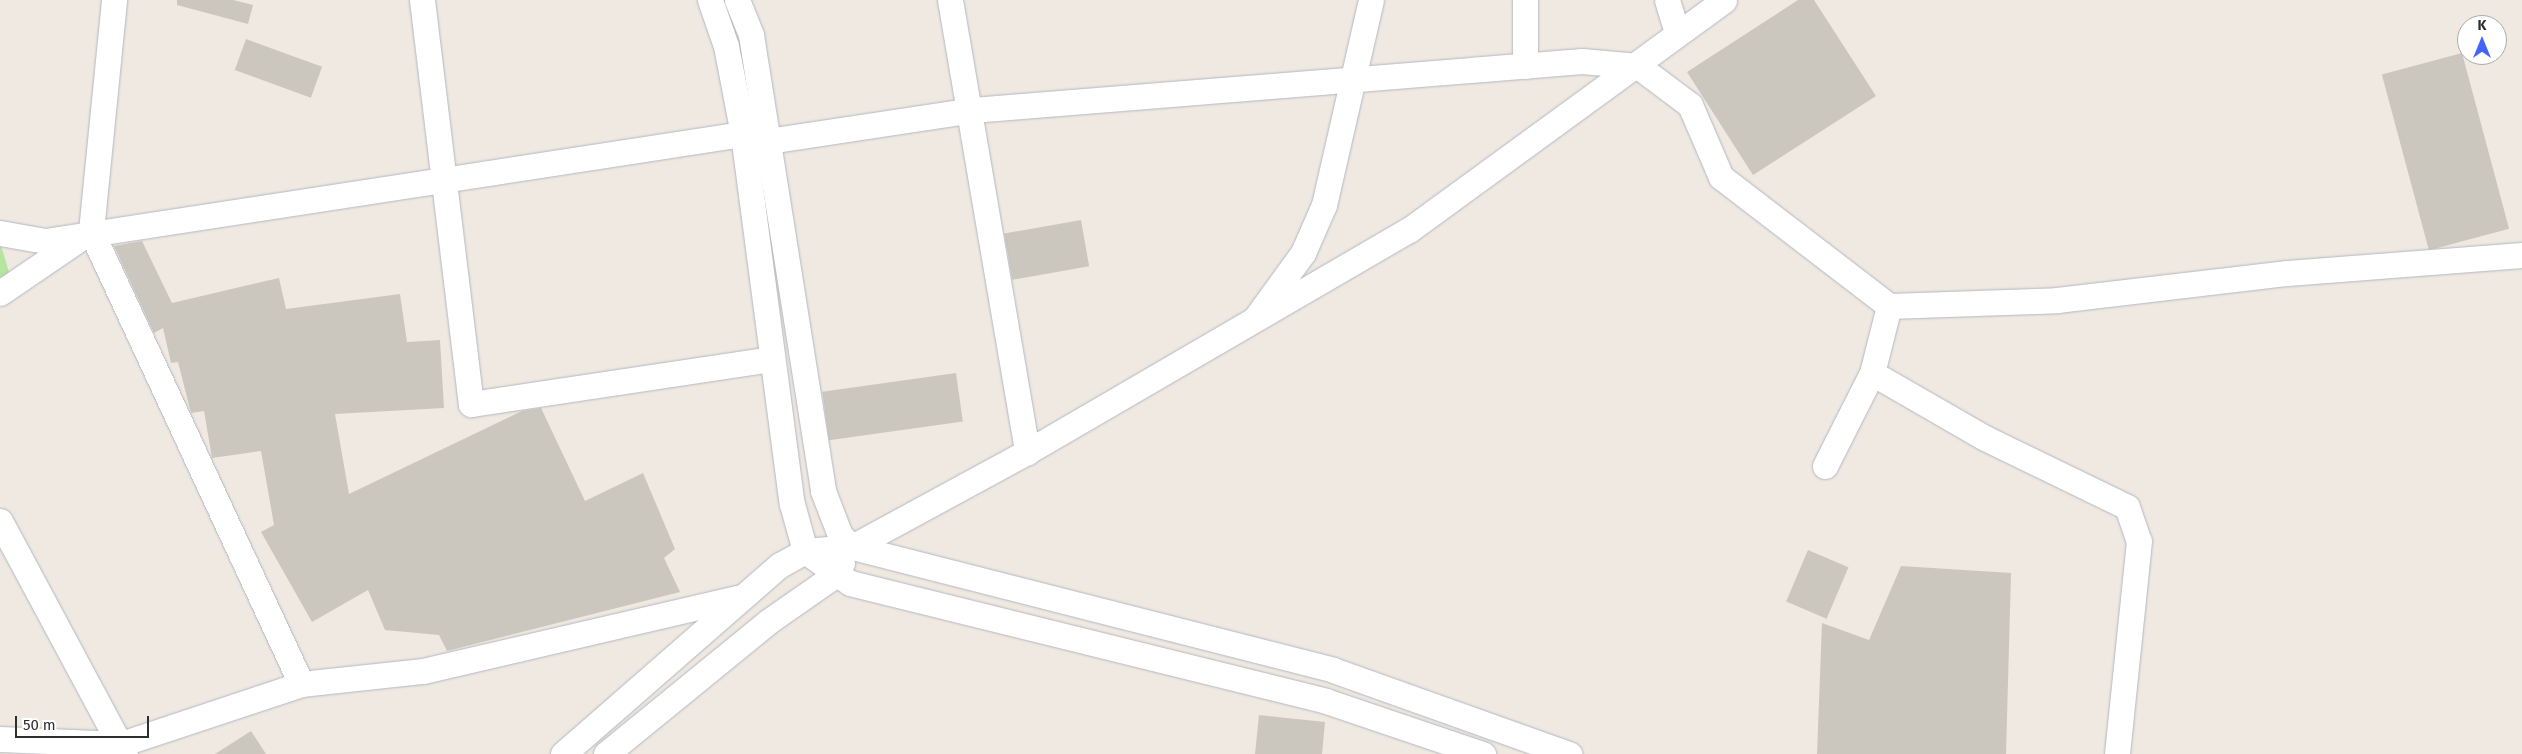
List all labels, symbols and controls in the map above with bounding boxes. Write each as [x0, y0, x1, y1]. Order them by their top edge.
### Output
north arrow [2457, 15, 2507, 65]
text: K [2478, 17, 2486, 34]
scale bar [18, 706, 151, 738]
text: 50 m [23, 716, 56, 734]

